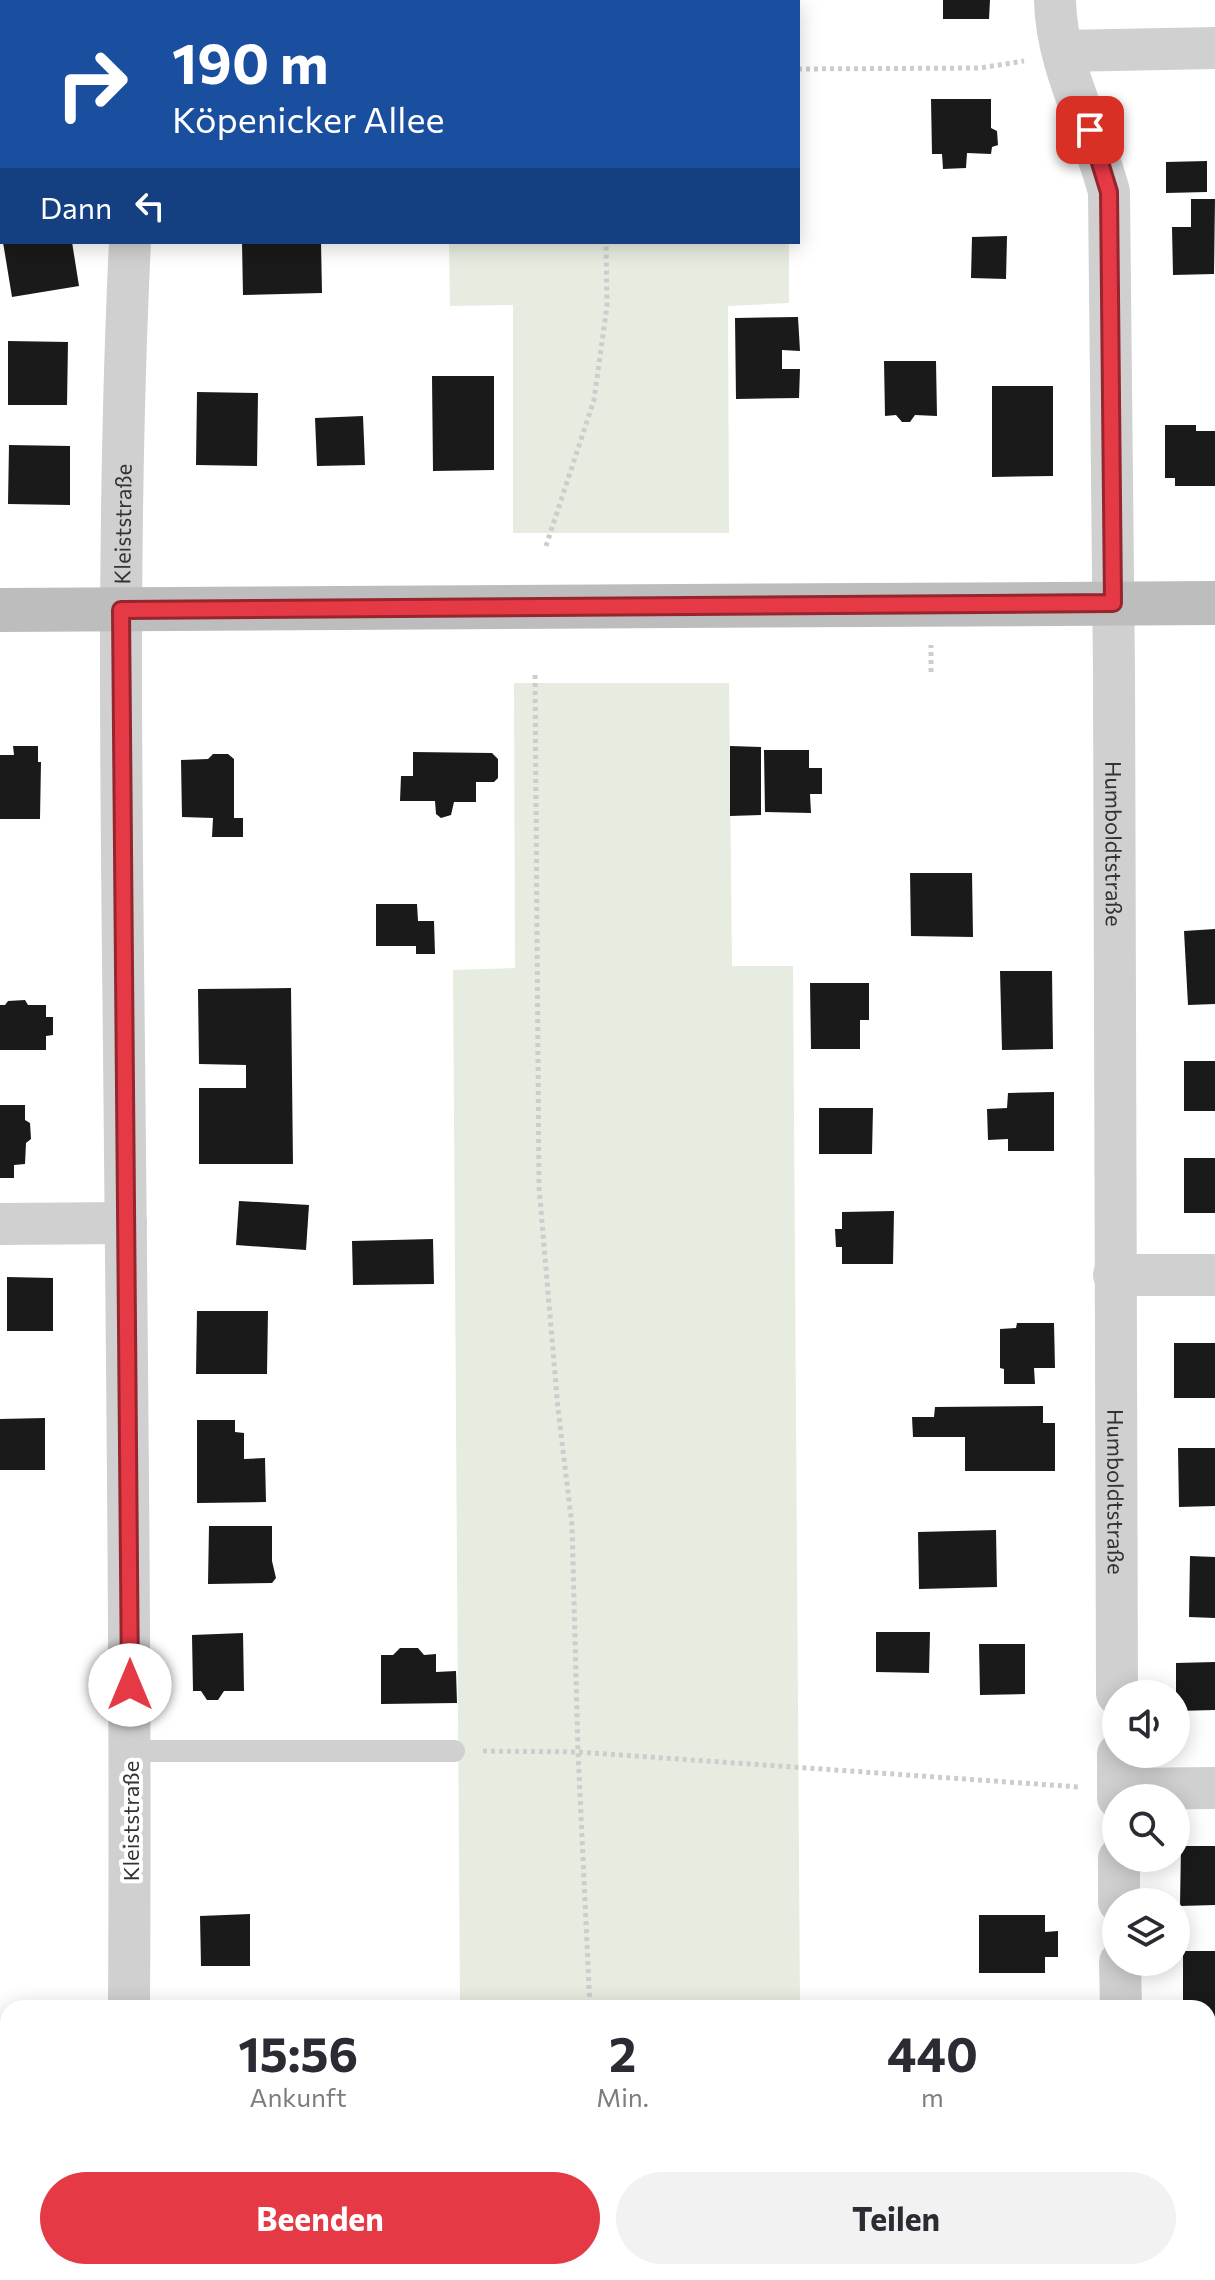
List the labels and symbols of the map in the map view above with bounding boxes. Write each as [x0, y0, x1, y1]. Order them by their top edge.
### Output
pin [1056, 96, 1124, 164]
street label: Kleiststraße [108, 463, 136, 584]
street label: Humboldtstraße [1101, 761, 1128, 927]
street label: Humboldtstraße [1103, 1409, 1130, 1575]
position arrow [88, 1643, 172, 1727]
street label: Kleiststraße [117, 1761, 144, 1881]

